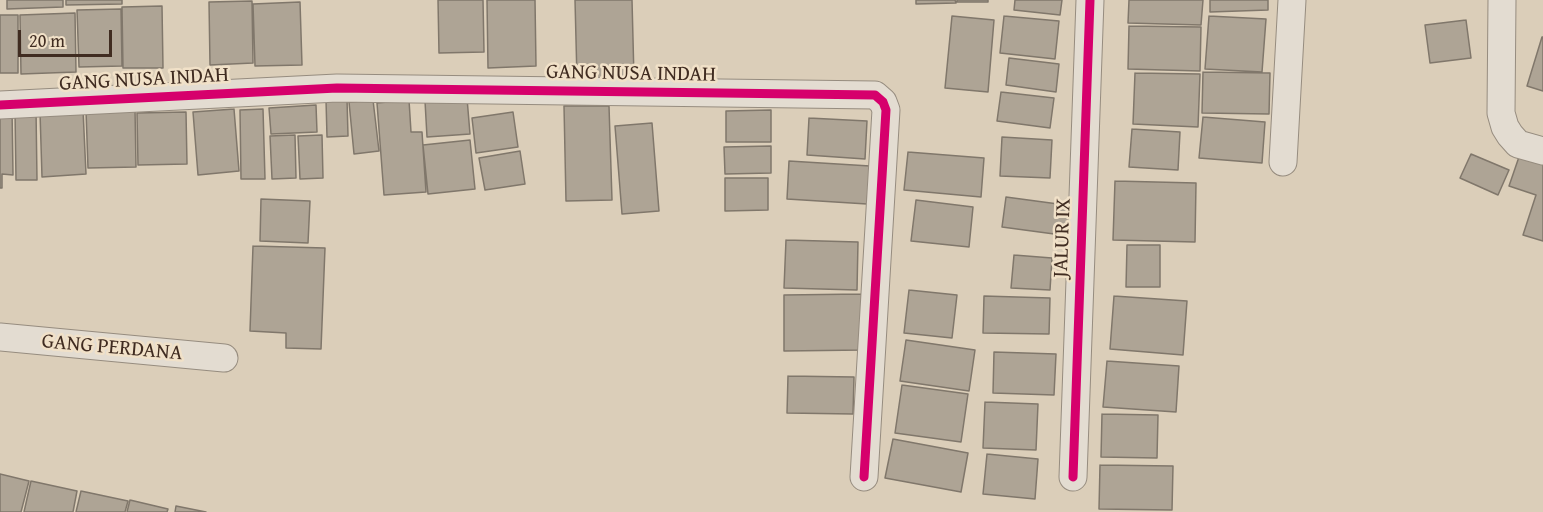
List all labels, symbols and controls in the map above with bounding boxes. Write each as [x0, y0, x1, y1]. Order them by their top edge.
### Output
scale bar [21, 18, 116, 56]
text: 20 m [29, 27, 65, 54]
street label: GANG NUSA INDAH [546, 60, 716, 88]
street label: GANG NUSA INDAH [58, 63, 230, 97]
street label: JALUR IX [1049, 198, 1077, 278]
street label: GANG PERDANA [41, 329, 183, 367]

